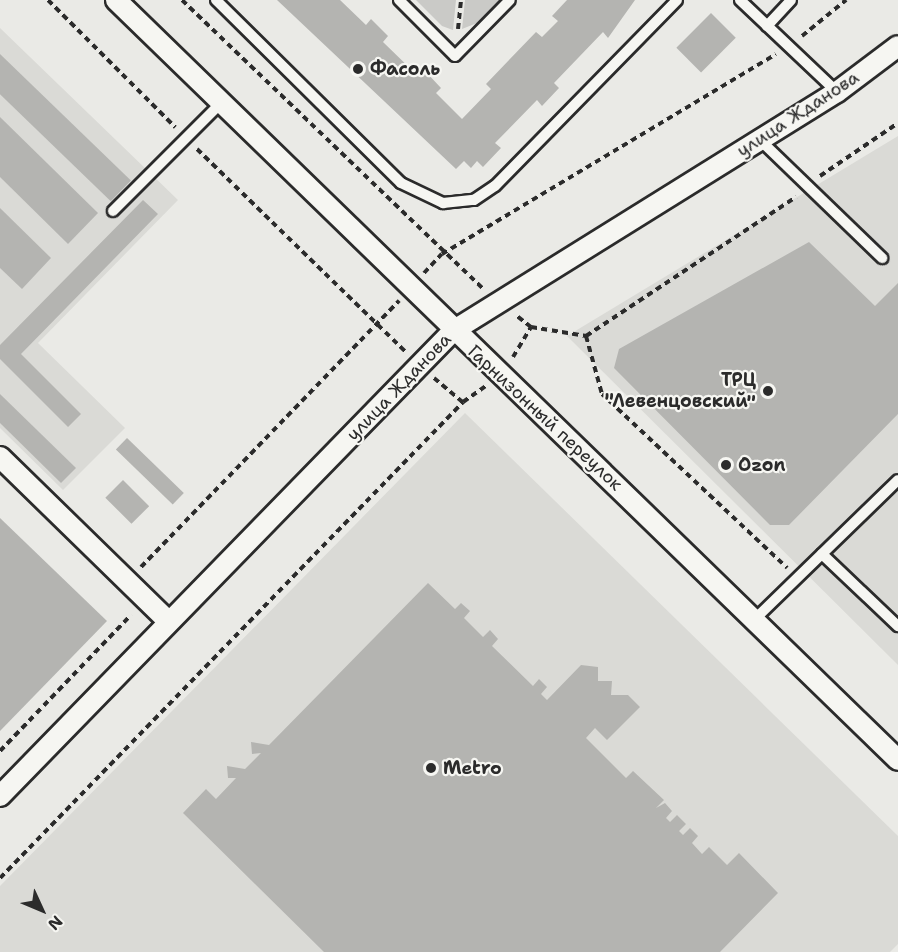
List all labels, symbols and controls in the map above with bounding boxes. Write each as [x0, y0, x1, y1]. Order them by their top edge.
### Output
place label: Фасоль [370, 58, 440, 80]
marker: Фасоль [351, 62, 365, 76]
street label: улица Жданова [733, 66, 863, 162]
street label: улица Жданова [342, 329, 456, 445]
street label: Гарнизонный переулок [463, 341, 627, 495]
place label: ТРЦ "Левенцовский" [604, 370, 756, 412]
marker: ТРЦ "Левенцовский" [761, 384, 775, 398]
place label: Ozon [738, 454, 785, 476]
marker: Ozon [719, 458, 733, 472]
place label: Metro [443, 757, 502, 779]
marker: Metro [424, 761, 438, 775]
north arrow [12, 880, 72, 940]
text: N [43, 911, 67, 935]

